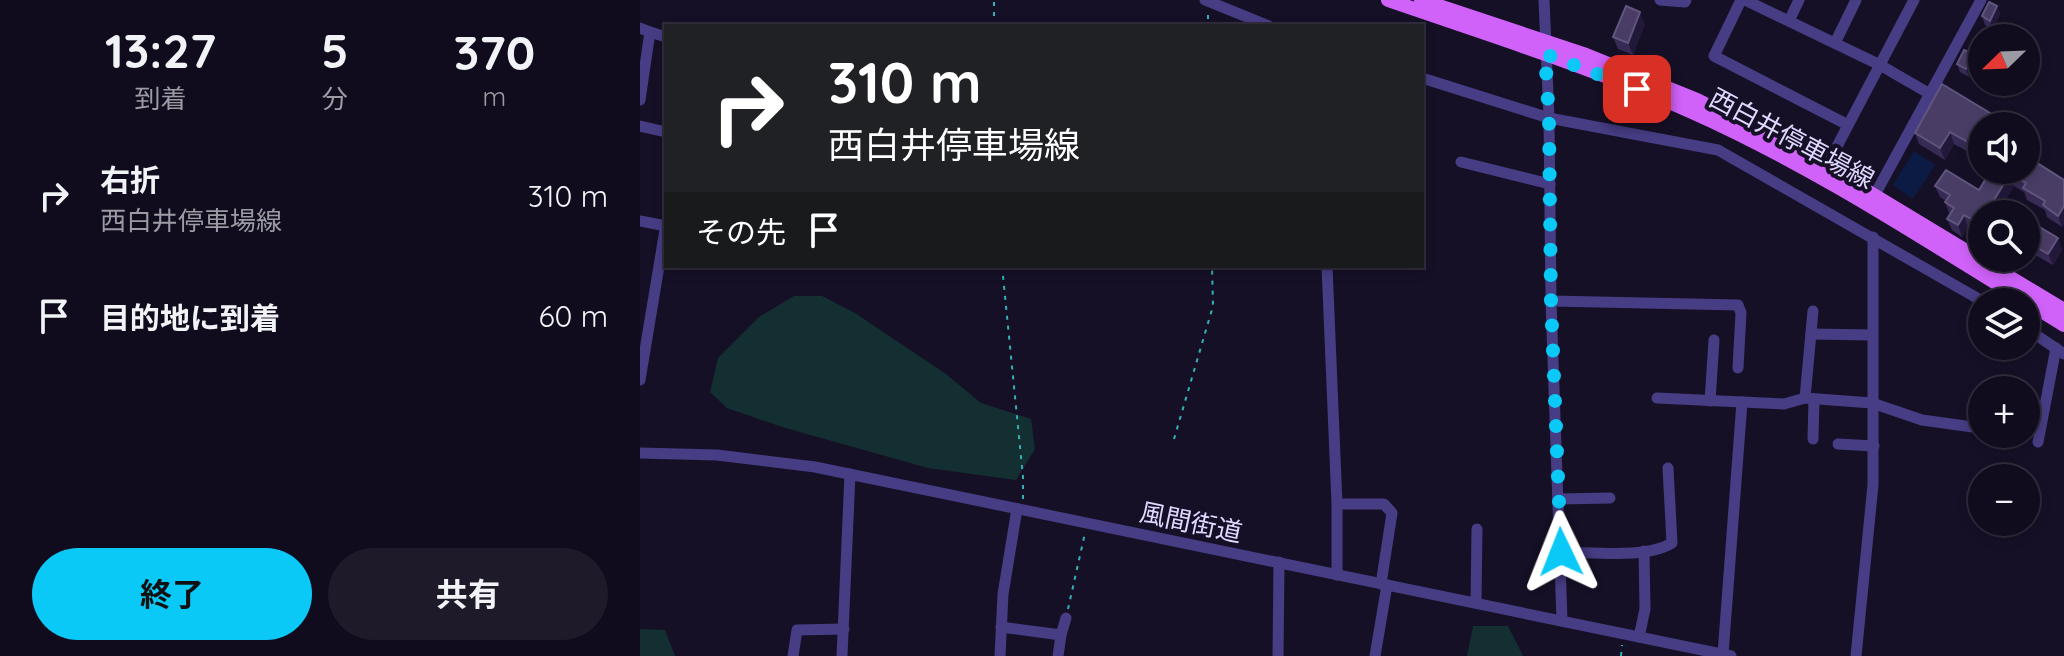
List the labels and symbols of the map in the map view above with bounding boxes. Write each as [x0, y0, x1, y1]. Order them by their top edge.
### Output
north arrow [1968, 24, 2040, 96]
pin [1603, 55, 1671, 123]
street label: 西白井停車場線 [1704, 81, 1880, 195]
street label: 風間街道 [1137, 495, 1245, 549]
position arrow [1519, 510, 1603, 594]

